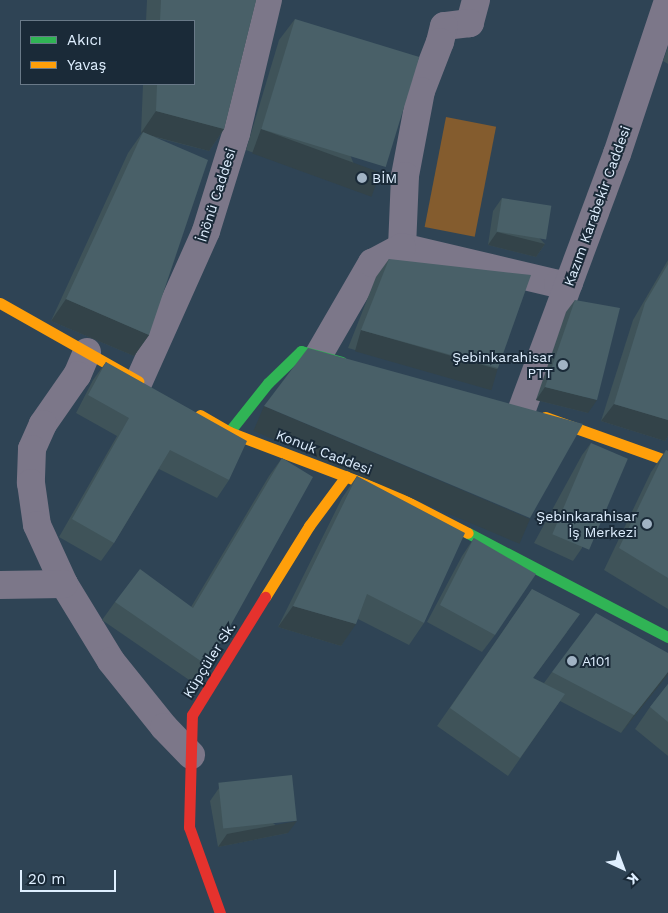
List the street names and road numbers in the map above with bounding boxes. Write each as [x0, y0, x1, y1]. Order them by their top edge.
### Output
street label: Kazım Karabekir Caddesi [560, 123, 634, 289]
street label: İnönü Caddesi [193, 146, 239, 244]
street label: Konuk Caddesi [274, 426, 374, 478]
street label: Küpçüler Sk. [179, 619, 239, 701]

